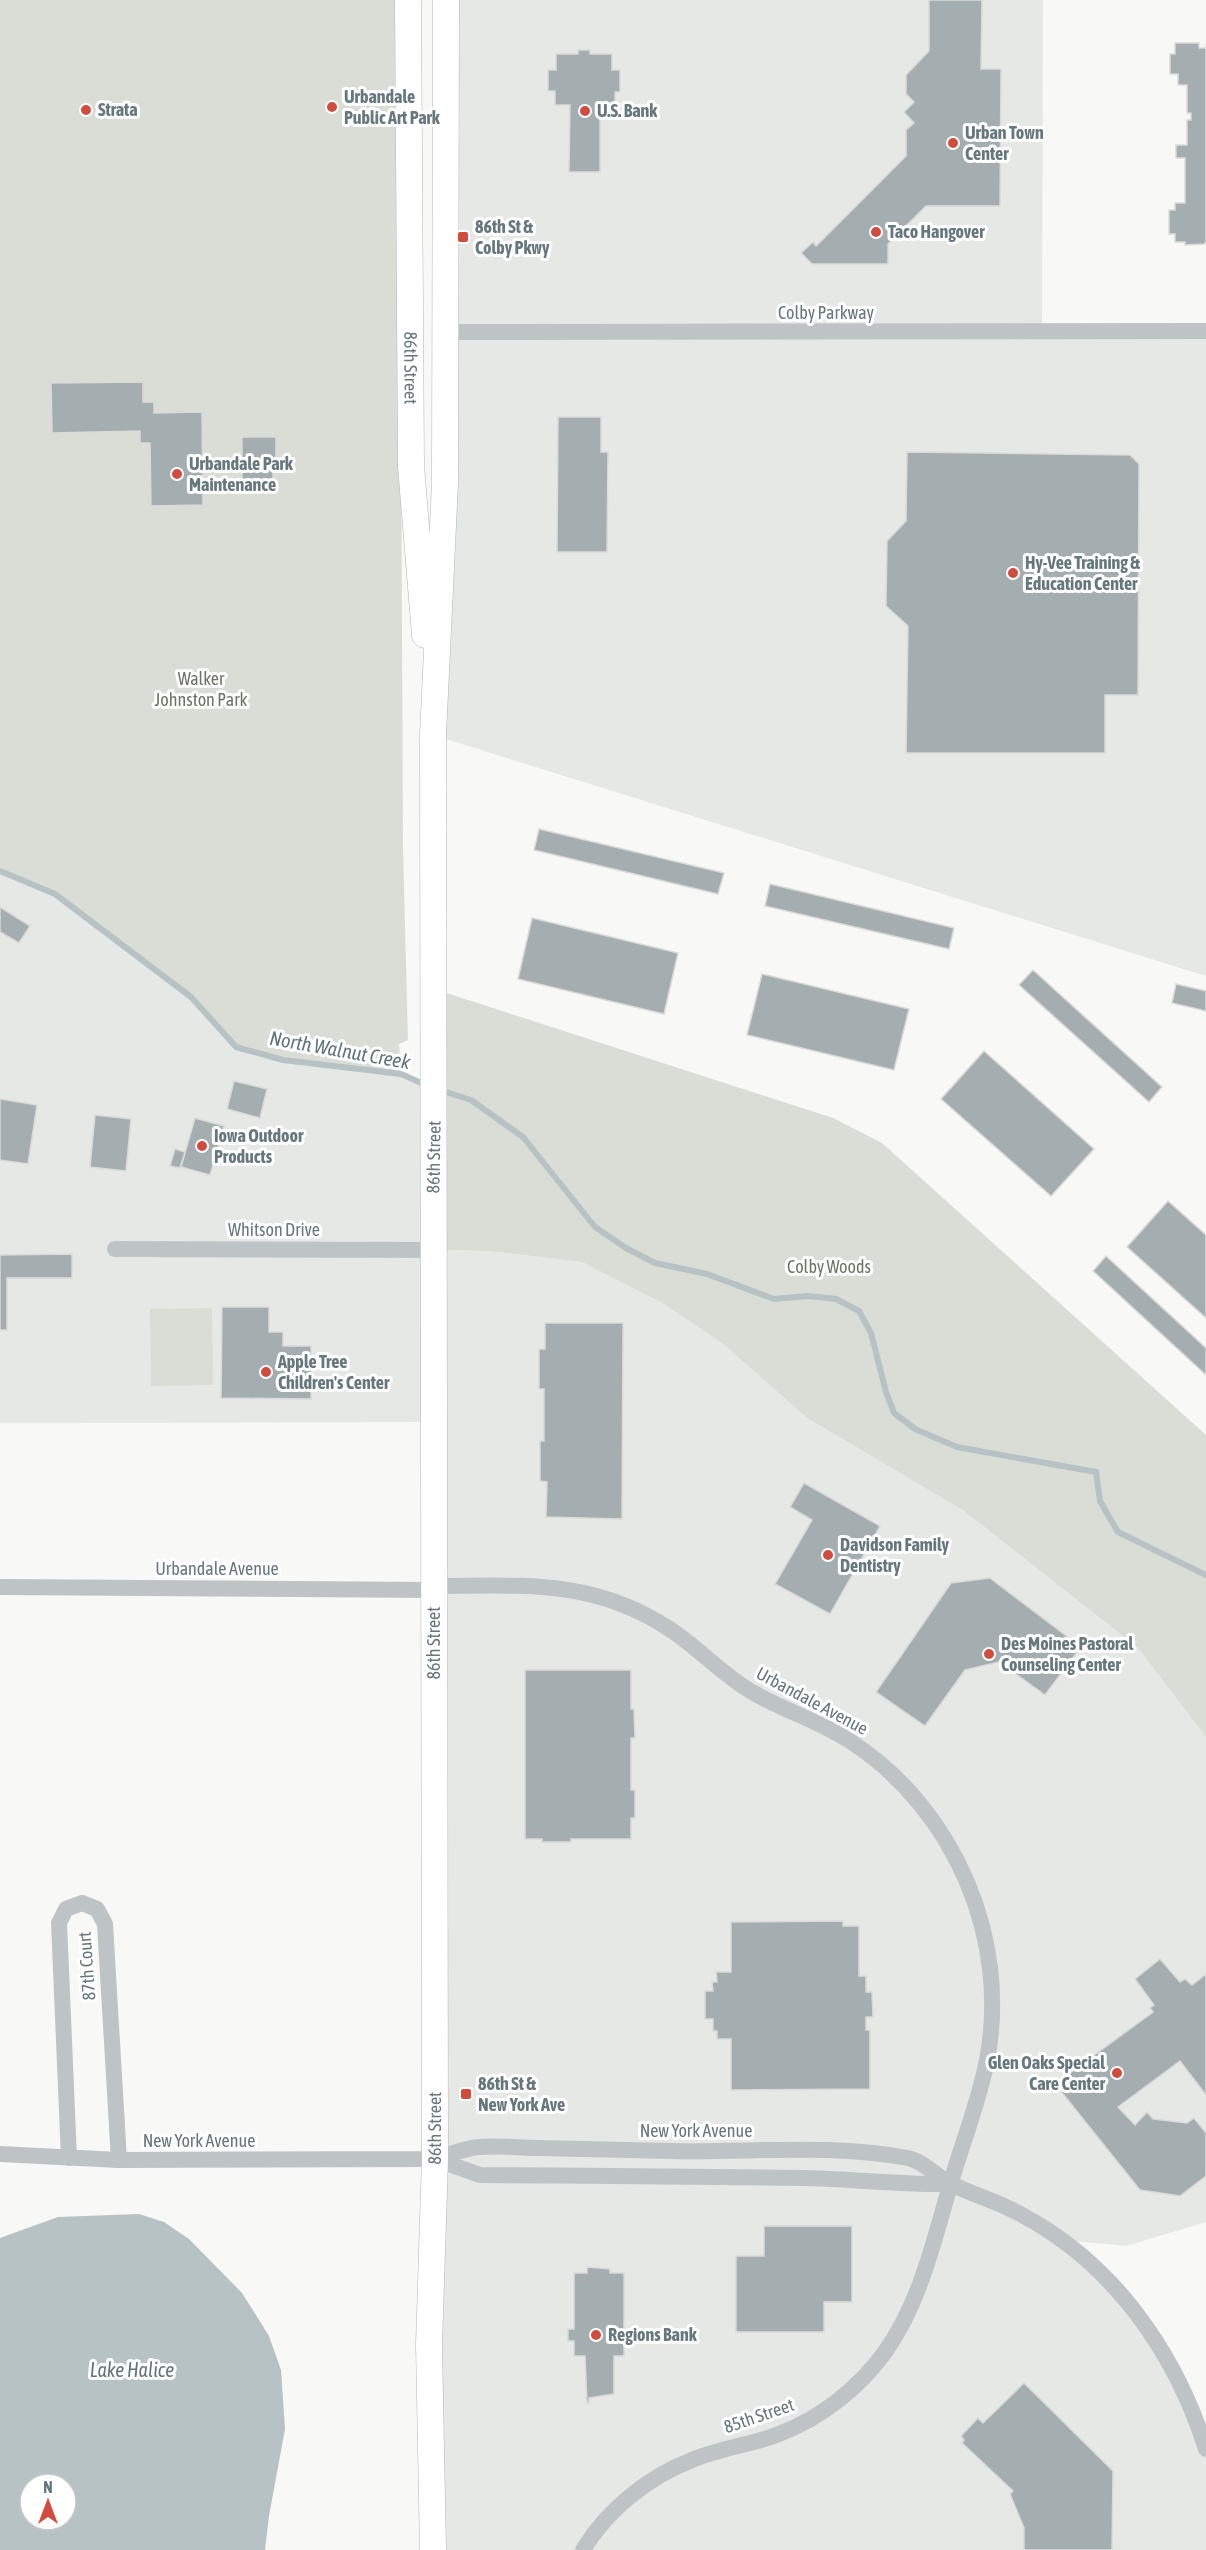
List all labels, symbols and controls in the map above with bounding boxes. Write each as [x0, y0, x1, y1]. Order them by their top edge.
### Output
place label: Urbandale Public Art Park [344, 86, 441, 128]
place label: Strata [98, 99, 138, 120]
marker: Urbandale Public Art Park [325, 100, 339, 114]
place label: U.S. Bank [597, 100, 658, 121]
marker: Strata [79, 103, 93, 117]
marker: U.S. Bank [578, 104, 592, 118]
place label: Urban Town Center [965, 122, 1044, 164]
marker: Urban Town Center [946, 136, 960, 150]
place label: 86th St & Colby Pkwy [475, 216, 550, 258]
place label: Taco Hangover [888, 221, 985, 242]
marker: Taco Hangover [869, 225, 883, 239]
marker: 86th St & Colby Pkwy [456, 230, 470, 244]
street label: Colby Parkway [778, 302, 874, 323]
street label: 86th Street [400, 331, 422, 404]
place label: Urbandale Park Maintenance [189, 453, 294, 495]
marker: Urbandale Park Maintenance [170, 467, 184, 481]
place label: Hy-Vee Training & Education Center [1025, 552, 1140, 594]
marker: Hy-Vee Training & Education Center [1006, 566, 1020, 580]
park label: Walker Johnston Park [155, 668, 247, 710]
water label: North Walnut Creek [268, 1026, 412, 1073]
street label: 86th Street [422, 1120, 445, 1194]
place label: Iowa Outdoor Products [214, 1125, 304, 1167]
marker: Iowa Outdoor Products [195, 1139, 209, 1153]
street label: Whitson Drive [228, 1219, 320, 1240]
park label: Colby Woods [787, 1256, 871, 1277]
place label: Apple Tree Children's Center [277, 1351, 390, 1393]
marker: Apple Tree Children's Center [259, 1365, 273, 1379]
place label: Davidson Family Dentistry [840, 1534, 950, 1576]
marker: Davidson Family Dentistry [821, 1548, 835, 1562]
street label: Urbandale Avenue [155, 1558, 279, 1579]
street label: 86th Street [423, 1607, 444, 1679]
place label: Des Moines Pastoral Counseling Center [1001, 1633, 1133, 1675]
marker: Des Moines Pastoral Counseling Center [982, 1647, 996, 1661]
street label: Urbandale Avenue [753, 1662, 872, 1739]
street label: 87th Court [74, 1931, 99, 2001]
place label: Glen Oaks Special Care Center [988, 2052, 1106, 2094]
marker: Glen Oaks Special Care Center [1110, 2066, 1124, 2080]
place label: 86th St & New York Ave [478, 2073, 565, 2115]
marker: 86th St & New York Ave [459, 2087, 473, 2101]
street label: 86th Street [424, 2092, 445, 2165]
street label: New York Avenue [640, 2120, 752, 2141]
street label: New York Avenue [143, 2130, 255, 2151]
place label: Regions Bank [608, 2324, 698, 2345]
marker: Regions Bank [589, 2328, 603, 2342]
water label: Lake Halice [90, 2358, 174, 2381]
street label: 85th Street [721, 2394, 797, 2437]
north arrow [18, 2472, 78, 2532]
text: N [43, 2478, 53, 2496]

